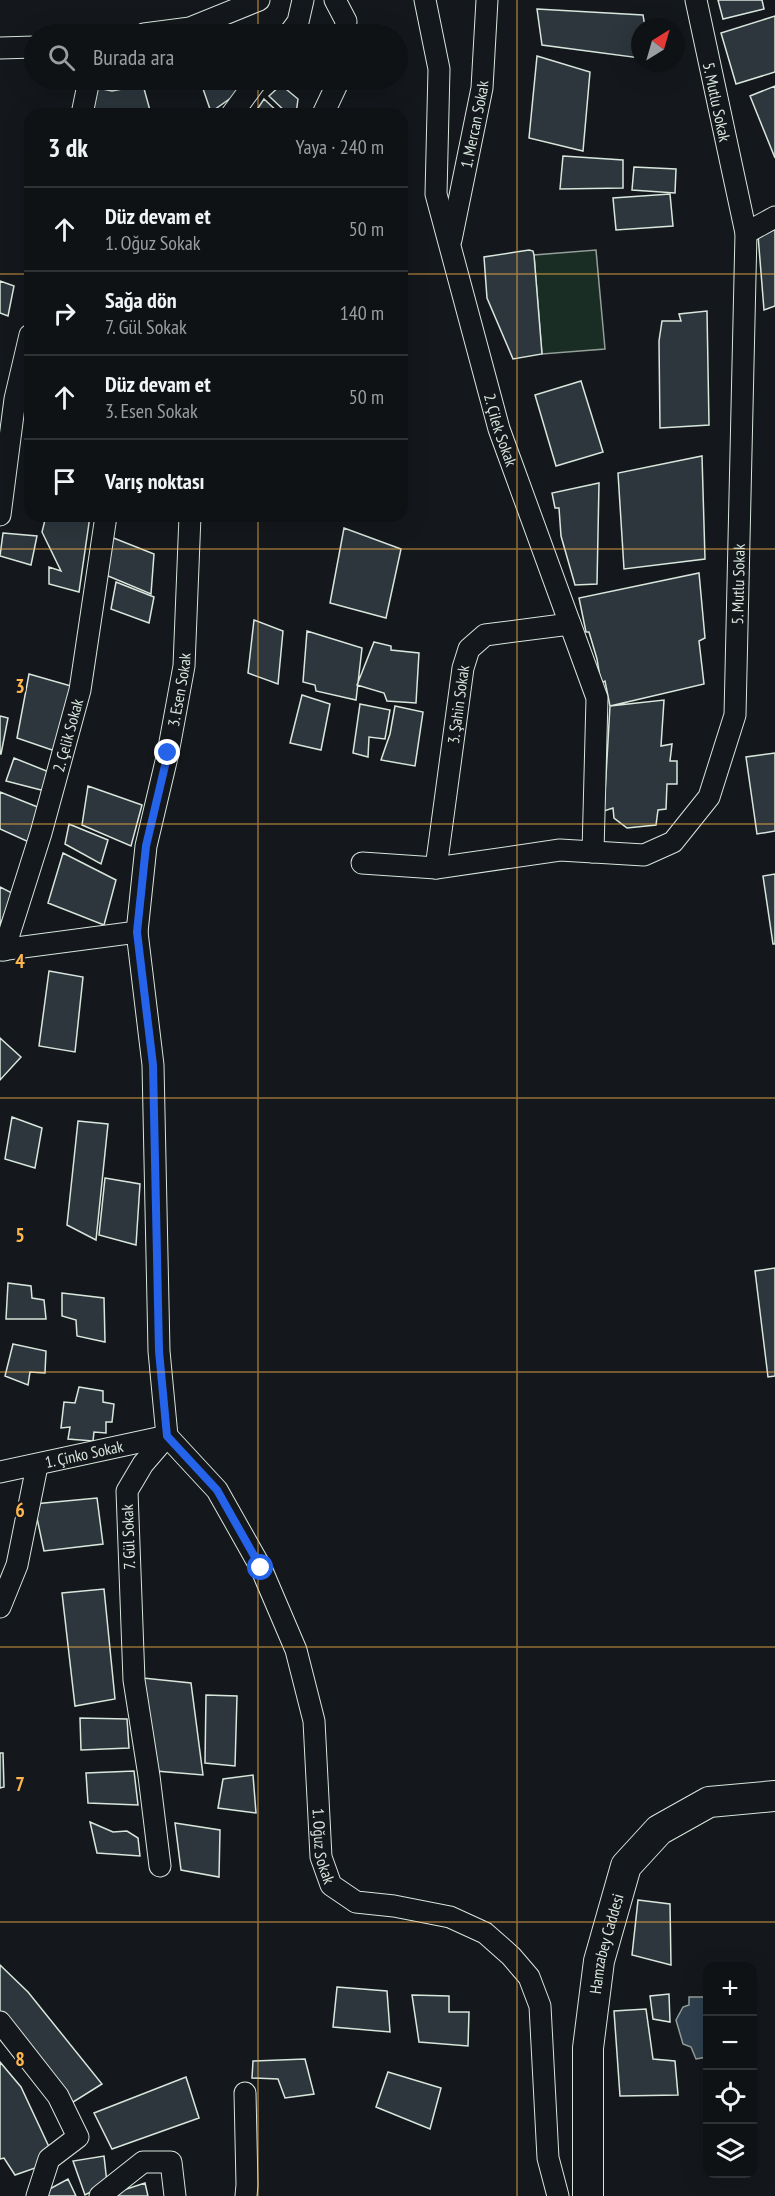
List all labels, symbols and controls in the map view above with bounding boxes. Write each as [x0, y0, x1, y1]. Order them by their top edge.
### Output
north arrow [631, 18, 685, 72]
search box [24, 24, 408, 90]
icon: search [45, 41, 78, 74]
text: Burada ara [93, 43, 174, 71]
street label: 5. Mutlu Sokak [699, 61, 735, 144]
street label: 1. Mercan Sokak [456, 79, 492, 170]
text: 3 dk [48, 131, 88, 164]
text: Yaya · 240 m [296, 134, 384, 160]
text: Düz devam et [105, 202, 211, 230]
icon: ahead [48, 213, 81, 246]
text: 50 m [349, 216, 384, 242]
text: 1. Oğuz Sokak [105, 230, 200, 256]
text: Sağa dön [105, 286, 177, 314]
icon: right [48, 297, 81, 330]
text: 140 m [340, 300, 384, 326]
text: 7. Gül Sokak [105, 314, 187, 340]
text: Düz devam et [105, 370, 211, 398]
icon: ahead [48, 381, 81, 414]
text: 50 m [349, 384, 384, 410]
street label: 2. Çilek Sokak [480, 391, 522, 470]
text: 3. Esen Sokak [105, 398, 198, 424]
icon: arrive [48, 465, 81, 498]
text: Varış noktası [105, 467, 205, 495]
street label: 5. Mutlu Sokak [727, 543, 749, 625]
street label: 3. Esen Sokak [163, 652, 195, 728]
street label: 3. Şahin Sokak [443, 663, 473, 745]
text: 3 [15, 673, 25, 699]
street label: 2. Çelik Sokak [48, 696, 87, 774]
route end [154, 739, 180, 765]
text: 4 [15, 948, 25, 974]
text: 5 [15, 1222, 25, 1248]
street label: 1. Çinko Sokak [43, 1436, 126, 1472]
text: 6 [15, 1497, 25, 1523]
street label: 7. Gül Sokak [117, 1503, 139, 1570]
route start [247, 1554, 273, 1580]
text: 7 [15, 1771, 25, 1797]
street label: 1. Oğuz Sokak [309, 1808, 340, 1887]
street label: Hamzabey Caddesi [585, 1891, 628, 1995]
map controls [703, 1962, 757, 2178]
button: + [703, 1962, 757, 2016]
button: − [703, 2016, 757, 2070]
text: 8 [15, 2046, 25, 2072]
button: locate [703, 2070, 757, 2124]
button: layers [703, 2124, 757, 2178]

